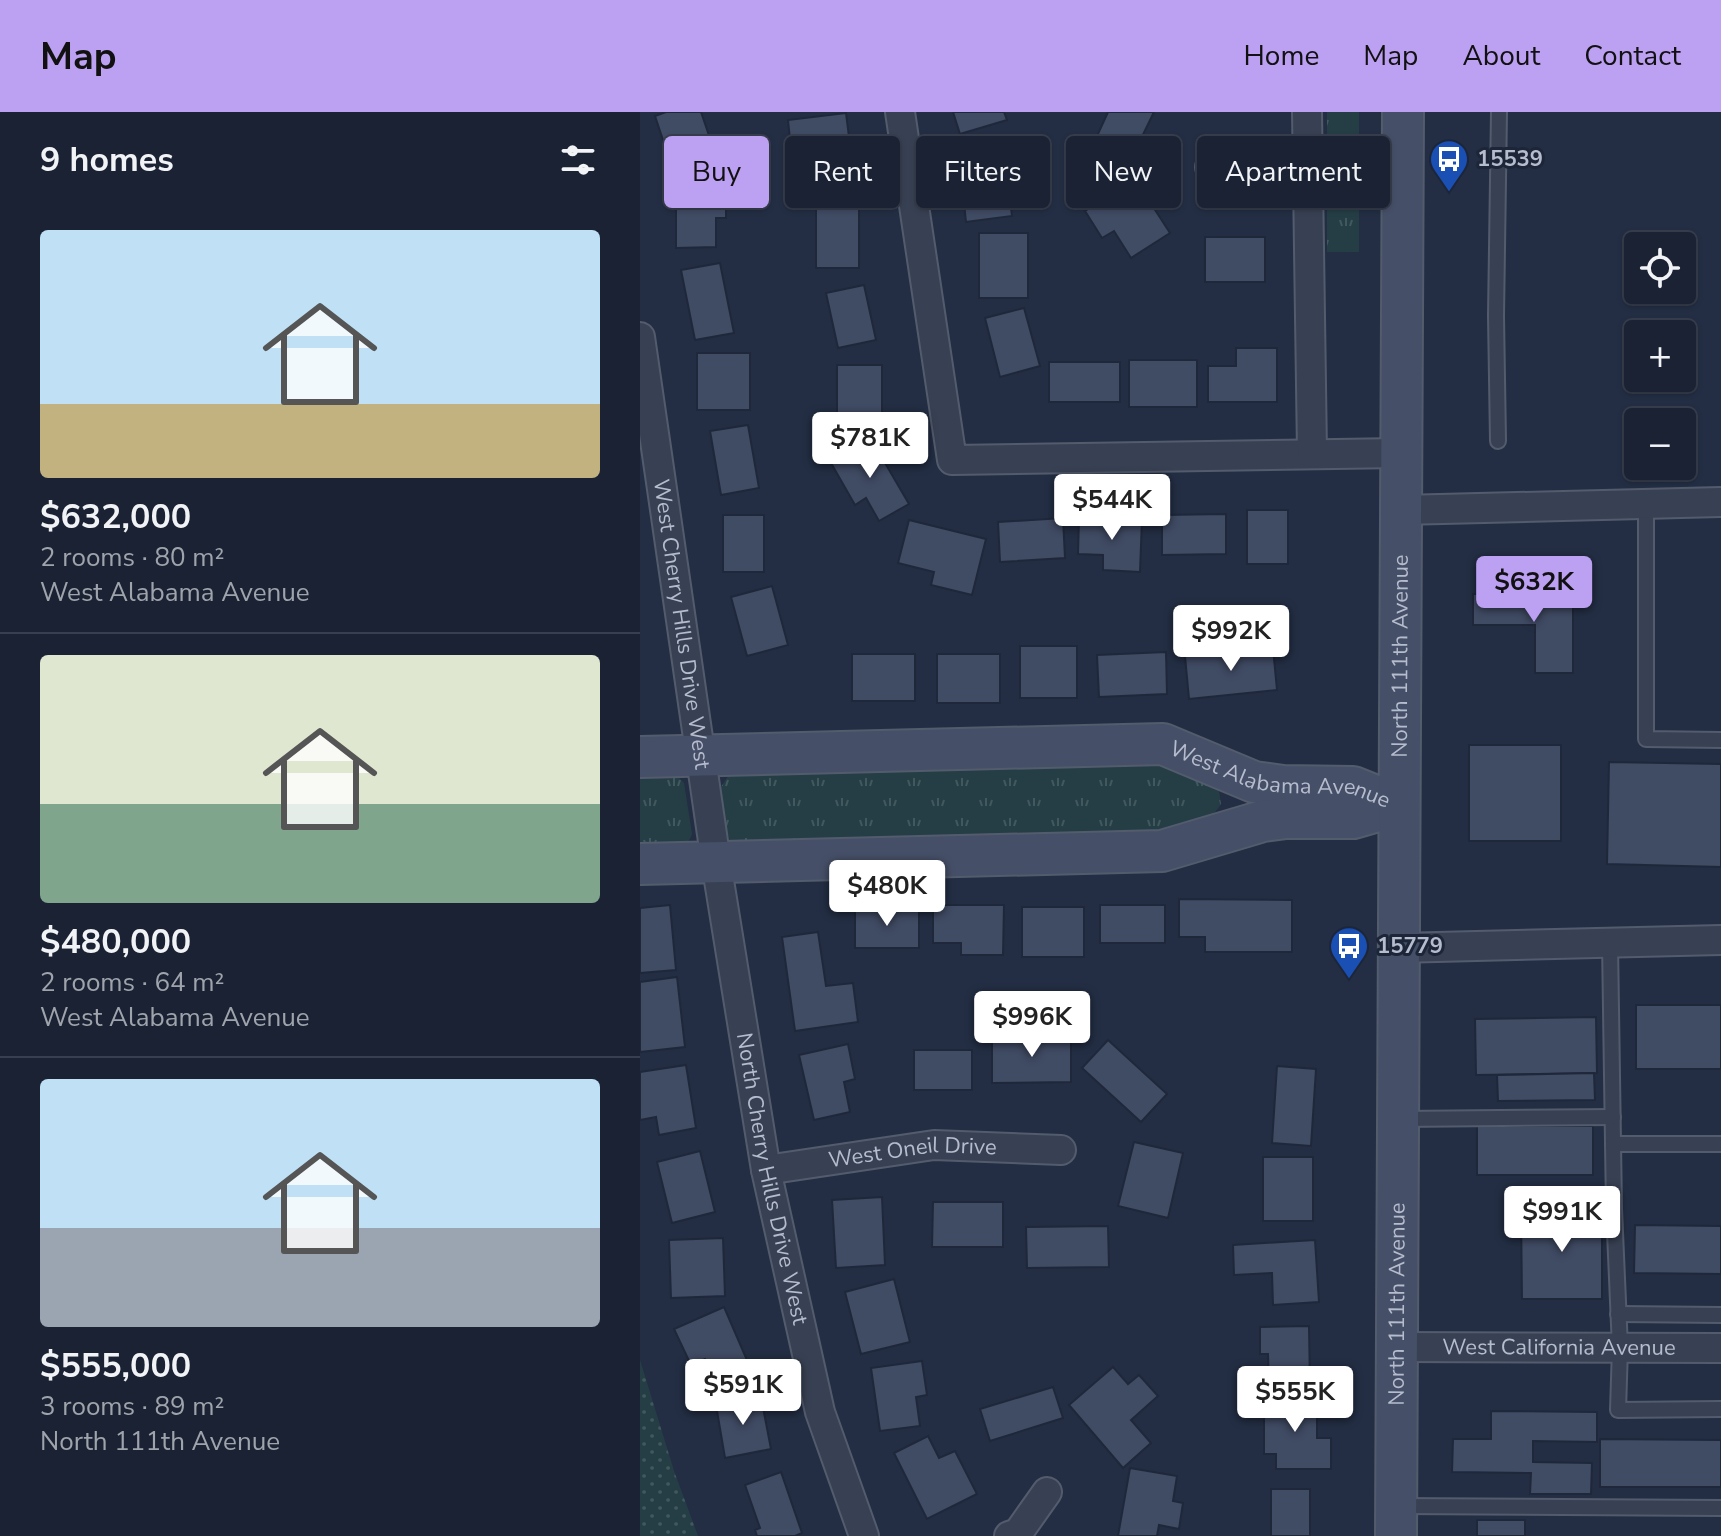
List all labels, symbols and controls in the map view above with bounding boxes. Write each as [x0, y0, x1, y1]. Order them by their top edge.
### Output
text: Map [40, 31, 117, 82]
text: Home [1244, 37, 1319, 75]
text: Map [1363, 37, 1418, 75]
text: About [1462, 37, 1540, 75]
text: Contact [1584, 37, 1681, 75]
chip: Buy [664, 136, 769, 208]
chip: Rent [785, 136, 900, 208]
chip: Filters [916, 136, 1050, 208]
chip: New [1066, 136, 1181, 208]
chip: Apartment [1197, 136, 1390, 208]
text: 9 homes [40, 137, 174, 183]
icon: filters [556, 138, 600, 182]
bus stop icon: 15539 [1428, 138, 1470, 193]
place label: 15539 [1477, 144, 1543, 174]
map controls [1624, 232, 1696, 480]
button: locate [1624, 232, 1696, 304]
icon: home [248, 282, 392, 426]
button: + [1624, 320, 1696, 392]
button: − [1624, 408, 1696, 480]
pin: $781K [814, 412, 926, 480]
text: $781K [830, 420, 910, 455]
pin: $544K [1056, 474, 1168, 542]
street label: West Cherry Hills Drive West [646, 477, 717, 771]
text: $544K [1072, 482, 1152, 517]
text: $632,000 [40, 494, 191, 540]
text: 2 rooms · 80 m² [40, 540, 224, 575]
street label: North 111th Avenue [1385, 554, 1416, 758]
pin: $632K [1478, 556, 1590, 624]
text: $632K [1494, 564, 1574, 599]
text: West Alabama Avenue [40, 575, 310, 610]
pin: $992K [1175, 605, 1287, 673]
text: $992K [1191, 613, 1271, 648]
icon: home [248, 707, 392, 851]
street label: West Alabama Avenue [1165, 734, 1395, 815]
pin: $480K [831, 860, 943, 928]
text: $480K [847, 868, 927, 903]
text: $480,000 [40, 919, 191, 965]
bus stop icon: 15779 [1328, 925, 1370, 980]
place label: 15779 [1377, 931, 1443, 961]
text: 2 rooms · 64 m² [40, 965, 224, 1000]
pin: $996K [976, 991, 1088, 1059]
text: $996K [992, 999, 1072, 1034]
text: West Alabama Avenue [40, 1000, 310, 1035]
street label: North Cherry Hills Drive West [729, 1030, 815, 1328]
street label: West Oneil Drive [827, 1130, 997, 1175]
icon: home [248, 1131, 392, 1275]
pin: $991K [1506, 1186, 1618, 1254]
text: $991K [1522, 1194, 1602, 1229]
street label: North 111th Avenue [1382, 1202, 1413, 1406]
street label: West California Avenue [1442, 1332, 1676, 1363]
text: $555,000 [40, 1343, 191, 1389]
pin: $591K [687, 1359, 799, 1427]
pin: $555K [1239, 1366, 1351, 1434]
text: $591K [703, 1367, 783, 1402]
text: $555K [1255, 1374, 1335, 1409]
text: 3 rooms · 89 m² [40, 1389, 224, 1424]
text: North 111th Avenue [40, 1424, 280, 1459]

